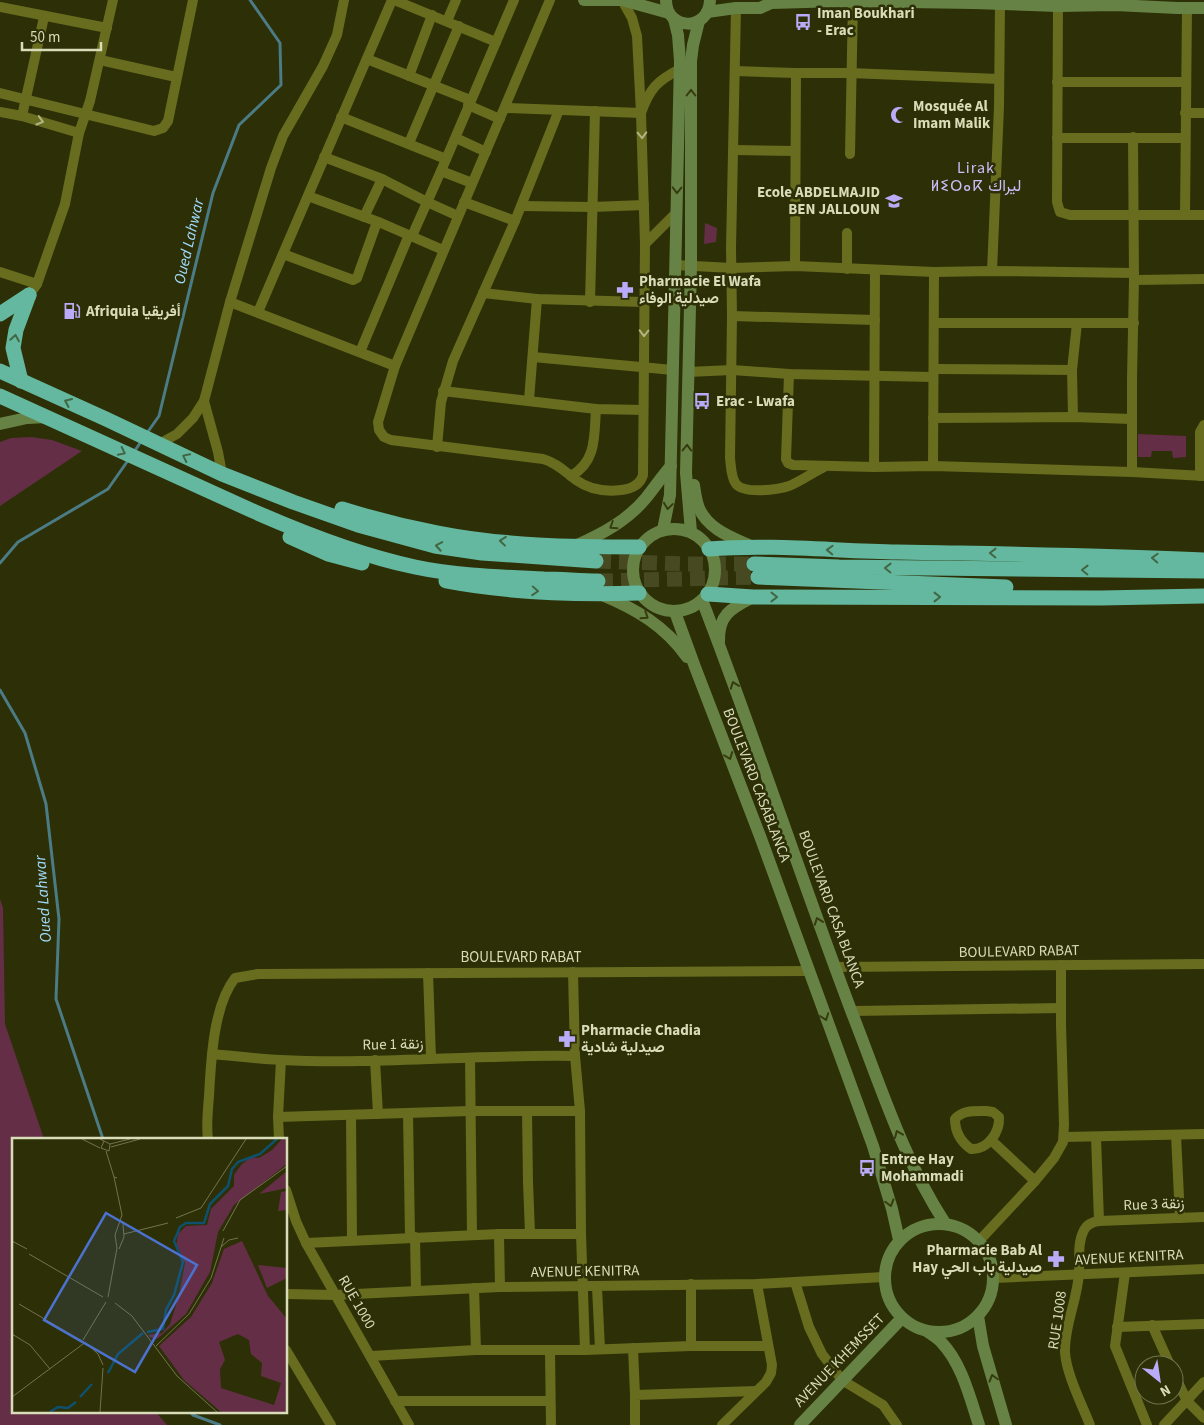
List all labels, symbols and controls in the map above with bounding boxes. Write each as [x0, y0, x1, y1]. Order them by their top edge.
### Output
place label: Iman Boukhari - Erac [817, 3, 915, 41]
bus stop icon: Iman Boukhari - Erac [793, 12, 813, 32]
scale bar [22, 20, 101, 52]
text: 50 m [30, 27, 60, 48]
one-way arrow [686, 89, 696, 96]
place label: Mosquée Al Imam Malik [913, 96, 991, 134]
mosque icon: Mosquée Al Imam Malik [889, 105, 909, 125]
one-way arrow [35, 116, 43, 126]
one-way arrow [636, 132, 647, 140]
district label: Lirak ⵍⵉⵔⴰⴽ ليراك [931, 157, 1021, 197]
place label: Ecole ABDELMAJID BEN JALLOUN [757, 182, 880, 220]
one-way arrow [672, 186, 682, 194]
school or university icon: Ecole ABDELMAJID BEN JALLOUN [884, 191, 904, 211]
water label: Oued Lahwar [168, 195, 210, 286]
place label: Pharmacie El Wafa صيدلية الوفاء [639, 271, 761, 309]
pharmacy icon: Pharmacie El Wafa صيدلية الوفاء [615, 280, 635, 300]
fuel station icon: Afriquia أفريقيا [62, 301, 82, 321]
place label: Afriquia أفريقيا [85, 301, 181, 322]
one-way arrow [639, 330, 649, 337]
one-way arrow [9, 333, 19, 342]
bus stop icon: Erac - Lwafa [692, 391, 712, 411]
place label: Erac - Lwafa [716, 391, 795, 412]
one-way arrow [64, 398, 73, 409]
one-way arrow [682, 444, 692, 452]
one-way arrow [117, 445, 126, 456]
one-way arrow [182, 452, 191, 463]
one-way arrow [663, 503, 674, 511]
one-way arrow [610, 520, 619, 530]
one-way arrow [499, 536, 507, 547]
one-way arrow [434, 542, 443, 552]
one-way arrow [826, 545, 834, 555]
one-way arrow [989, 548, 996, 558]
one-way arrow [1151, 552, 1159, 563]
one-way arrow [884, 563, 892, 573]
one-way arrow [1081, 565, 1089, 575]
one-way arrow [531, 585, 539, 596]
one-way arrow [770, 592, 778, 602]
one-way arrow [933, 592, 941, 602]
one-way arrow [639, 610, 649, 619]
one-way arrow [730, 682, 740, 690]
street label: BOULEVARD CASABLANCA [717, 705, 796, 866]
one-way arrow [723, 751, 733, 760]
street label: BOULEVARD CASA BLANCA [793, 827, 870, 992]
water label: Oued Lahwar [29, 853, 57, 943]
one-way arrow [814, 917, 824, 926]
street label: BOULEVARD RABAT [958, 940, 1080, 963]
street label: BOULEVARD RABAT [461, 947, 581, 968]
one-way arrow [819, 1012, 829, 1021]
place label: Pharmacie Chadia صيدلية شادية [581, 1020, 701, 1058]
pharmacy icon: Pharmacie Chadia صيدلية شادية [557, 1029, 577, 1049]
street label: Rue 1 زنقة [362, 1033, 424, 1056]
one-way arrow [894, 1130, 905, 1139]
inset map [12, 1138, 288, 1412]
place label: Entree Hay Mohammadi [881, 1149, 964, 1187]
bus stop icon: Entree Hay Mohammadi [857, 1158, 877, 1178]
street label: Rue 3 زنقة [1123, 1193, 1185, 1216]
one-way arrow [885, 1198, 895, 1207]
place label: Pharmacie Bab Al Hay صيدلية باب الحي [912, 1240, 1043, 1280]
street label: AVENUE KENITRA [1074, 1244, 1185, 1271]
pharmacy icon: Pharmacie Bab Al Hay صيدلية باب الحي [1046, 1249, 1066, 1269]
street label: AVENUE KENITRA [530, 1260, 640, 1283]
street label: RUE 1000 [333, 1271, 380, 1333]
street label: RUE 1008 [1043, 1289, 1072, 1351]
street label: AVENUE KHEMSSET [789, 1309, 890, 1412]
north arrow [1134, 1355, 1184, 1405]
one-way arrow [988, 1375, 998, 1383]
text: N [1156, 1379, 1174, 1401]

